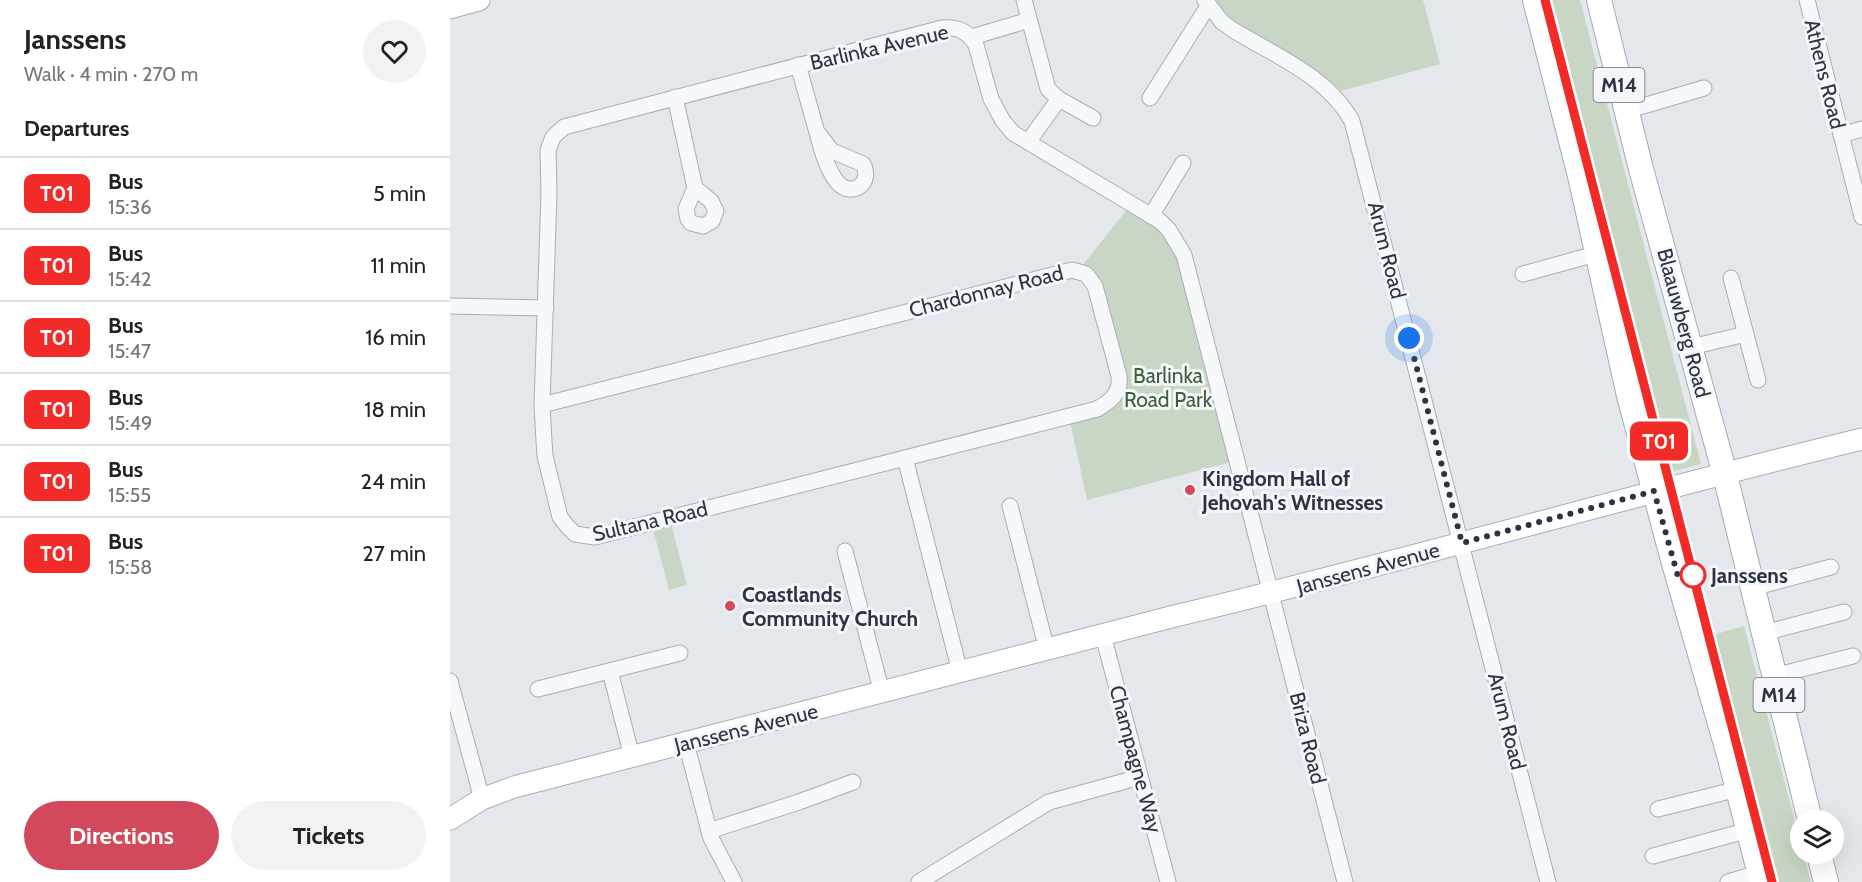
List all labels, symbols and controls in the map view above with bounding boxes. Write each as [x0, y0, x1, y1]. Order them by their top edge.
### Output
street label: Athens Road [1799, 16, 1851, 132]
street label: Barlinka Avenue [807, 19, 951, 75]
button: heart [363, 20, 426, 83]
text: Janssens [24, 22, 126, 56]
text: Walk · 4 min · 270 m [24, 62, 198, 86]
road number: M14 [1594, 68, 1644, 102]
text: Departures [24, 115, 129, 142]
text: Bus [108, 168, 143, 195]
text: 5 min [373, 180, 426, 207]
text: T01 [40, 181, 74, 206]
text: 15:36 [108, 195, 152, 219]
street label: Arum Road [1363, 199, 1411, 301]
text: Bus [108, 240, 143, 267]
street label: Blaauwberg Road [1652, 246, 1716, 400]
text: 11 min [370, 252, 426, 279]
text: T01 [40, 253, 74, 278]
street label: Chardonnay Road [906, 260, 1066, 322]
text: 15:42 [108, 267, 152, 291]
text: Bus [108, 312, 143, 339]
your location [1394, 323, 1424, 353]
text: 16 min [365, 324, 426, 351]
text: T01 [40, 325, 74, 350]
text: 15:47 [108, 339, 151, 363]
park label: Barlinka Road Park [1124, 363, 1213, 412]
text: Bus [108, 384, 143, 411]
text: 18 min [364, 396, 426, 423]
text: T01 [40, 397, 74, 422]
text: 15:49 [108, 411, 152, 435]
line badge: T01 [1624, 422, 1694, 460]
text: T01 [1642, 429, 1676, 454]
text: Bus [108, 456, 143, 483]
place label: Kingdom Hall of Jehovah's Witnesses [1201, 466, 1383, 515]
text: 24 min [361, 468, 426, 495]
text: T01 [40, 469, 74, 494]
text: 15:55 [108, 483, 151, 507]
marker: Kingdom Hall of Jehovah's Witnesses [1183, 483, 1197, 497]
street label: Sultana Road [590, 496, 710, 546]
text: Bus [108, 528, 143, 555]
street label: Janssens Avenue [1293, 537, 1442, 599]
text: 27 min [362, 540, 426, 567]
text: T01 [40, 541, 74, 566]
text: 15:58 [108, 555, 152, 579]
marker: Janssens [1680, 562, 1706, 588]
place label: Janssens [1710, 563, 1788, 588]
place label: Coastlands Community Church [742, 582, 918, 631]
marker: Coastlands Community Church [723, 599, 737, 613]
street label: Arum Road [1483, 670, 1531, 772]
road number: M14 [1754, 678, 1804, 712]
street label: Champagne Way [1104, 683, 1168, 836]
street label: Briza Road [1285, 689, 1331, 787]
street label: Janssens Avenue [671, 698, 821, 758]
button: Directions [24, 801, 219, 870]
button: Tickets [231, 801, 426, 870]
map controls [1790, 810, 1844, 864]
button: layers [1790, 810, 1844, 864]

